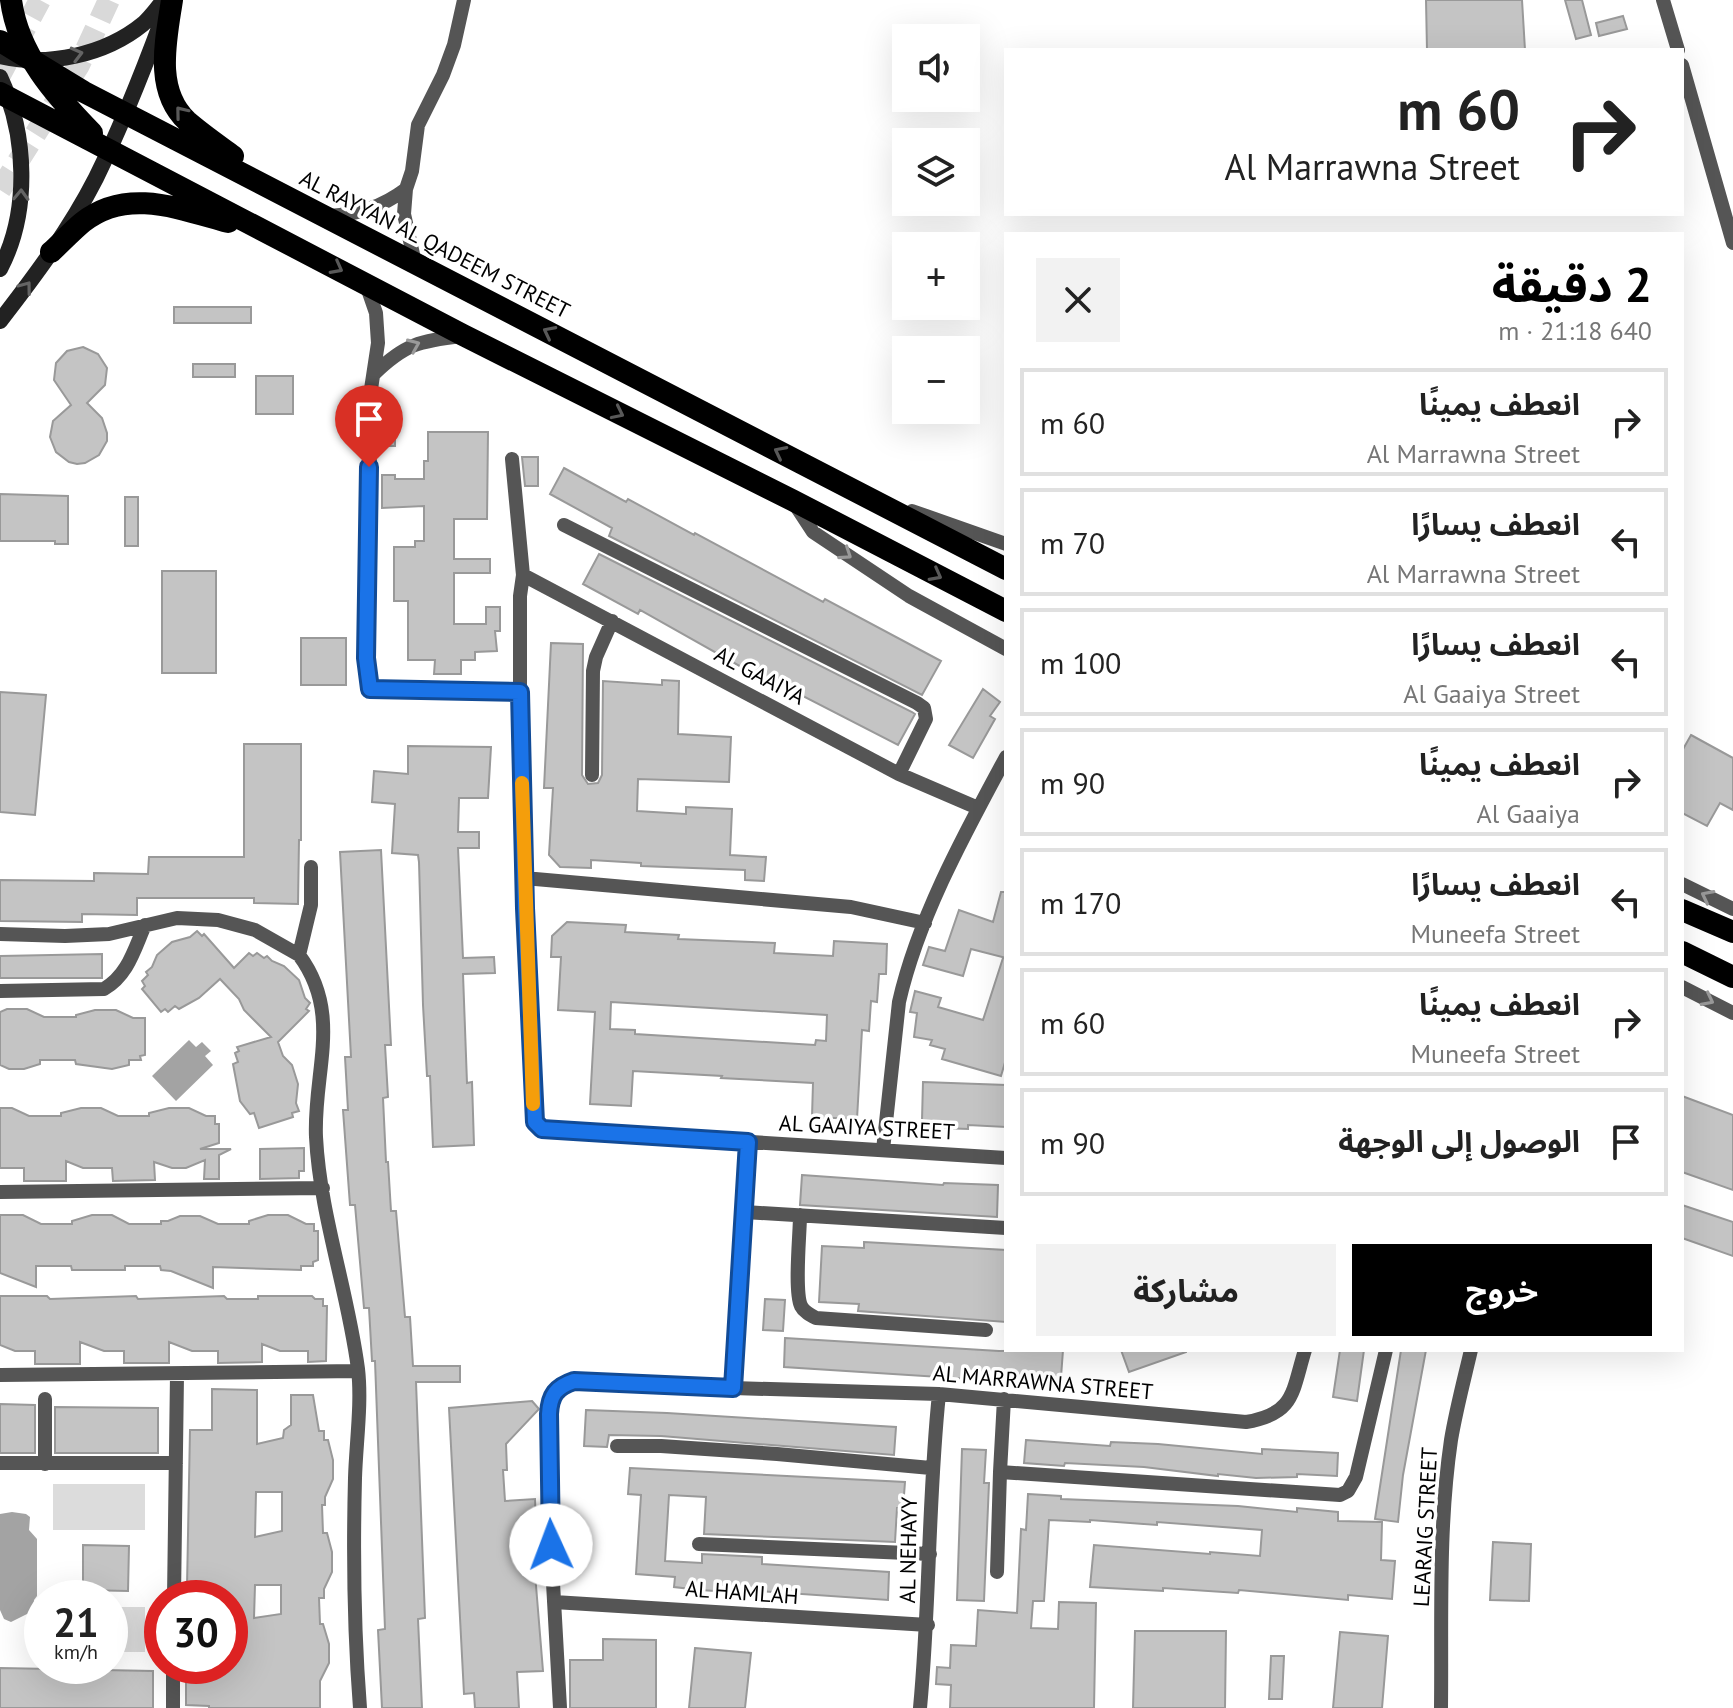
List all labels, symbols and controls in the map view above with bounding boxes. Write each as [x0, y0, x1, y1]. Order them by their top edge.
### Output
map controls [892, 24, 980, 424]
button: sound [892, 24, 980, 112]
one-way arrow [70, 47, 84, 64]
text: 60 m [1397, 73, 1520, 145]
icon: right [1548, 80, 1652, 184]
one-way arrow [176, 107, 191, 121]
button: layers [892, 128, 980, 216]
text: Al Marrawna Street [1225, 143, 1520, 190]
street label: AL RAYYAN AL QADEEM STREET [295, 164, 575, 324]
one-way arrow [12, 188, 29, 201]
button: + [892, 232, 980, 320]
text: 2 دقيقة [1492, 253, 1652, 315]
button: close [1036, 258, 1120, 342]
one-way arrow [328, 259, 343, 274]
one-way arrow [17, 281, 31, 296]
text: 640 m · 21:18 [1498, 314, 1652, 347]
one-way arrow [543, 327, 558, 342]
button: − [892, 336, 980, 424]
one-way arrow [406, 338, 420, 355]
text: انعطف يمينًا [1419, 384, 1580, 423]
pin [335, 385, 403, 467]
icon: arrive [347, 397, 391, 441]
icon: right [1604, 400, 1648, 444]
one-way arrow [609, 403, 624, 419]
text: 60 m [1040, 403, 1105, 442]
text: Al Marrawna Street [1367, 437, 1580, 470]
one-way arrow [774, 446, 789, 461]
text: انعطف يسارًا [1411, 504, 1580, 543]
icon: left [1604, 520, 1648, 564]
text: 70 m [1040, 523, 1105, 562]
one-way arrow [837, 544, 852, 559]
text: Al Marrawna Street [1367, 557, 1580, 590]
one-way arrow [927, 565, 942, 580]
text: انعطف يسارًا [1411, 624, 1580, 663]
street label: AL GAAIYA [710, 640, 810, 711]
icon: left [1604, 640, 1648, 684]
text: 100 m [1040, 643, 1121, 682]
text: Al Gaaiya Street [1403, 677, 1580, 710]
text: انعطف يمينًا [1419, 744, 1580, 783]
icon: right [1604, 760, 1648, 804]
text: 90 m [1040, 763, 1105, 802]
text: Al Gaaiya [1477, 797, 1580, 830]
text: انعطف يسارًا [1411, 864, 1580, 903]
icon: left [1604, 880, 1648, 924]
text: 170 m [1040, 883, 1121, 922]
one-way arrow [1701, 891, 1716, 906]
text: Muneefa Street [1411, 917, 1580, 950]
text: انعطف يمينًا [1419, 984, 1580, 1023]
one-way arrow [1699, 990, 1714, 1006]
icon: right [1604, 1000, 1648, 1044]
text: 60 m [1040, 1003, 1105, 1042]
text: Muneefa Street [1411, 1037, 1580, 1070]
street label: AL GAAIYA STREET [778, 1108, 956, 1146]
icon: arrive [1604, 1120, 1648, 1164]
text: الوصول إلى الوجهة [1338, 1121, 1580, 1160]
text: 90 m [1040, 1123, 1105, 1162]
button: مشاركة [1036, 1244, 1336, 1336]
button: خروج [1352, 1244, 1652, 1336]
street label: AL MARRAWNA STREET [932, 1358, 1154, 1406]
street label: LEARAIG STREET [1407, 1446, 1443, 1608]
street label: AL NEHAYY [893, 1496, 923, 1603]
position arrow [509, 1503, 593, 1587]
street label: AL HAMLAH [684, 1574, 800, 1610]
speed limit sign: 30 [144, 1580, 248, 1684]
text: 21 [53, 1596, 99, 1648]
text: km/h [54, 1639, 98, 1665]

